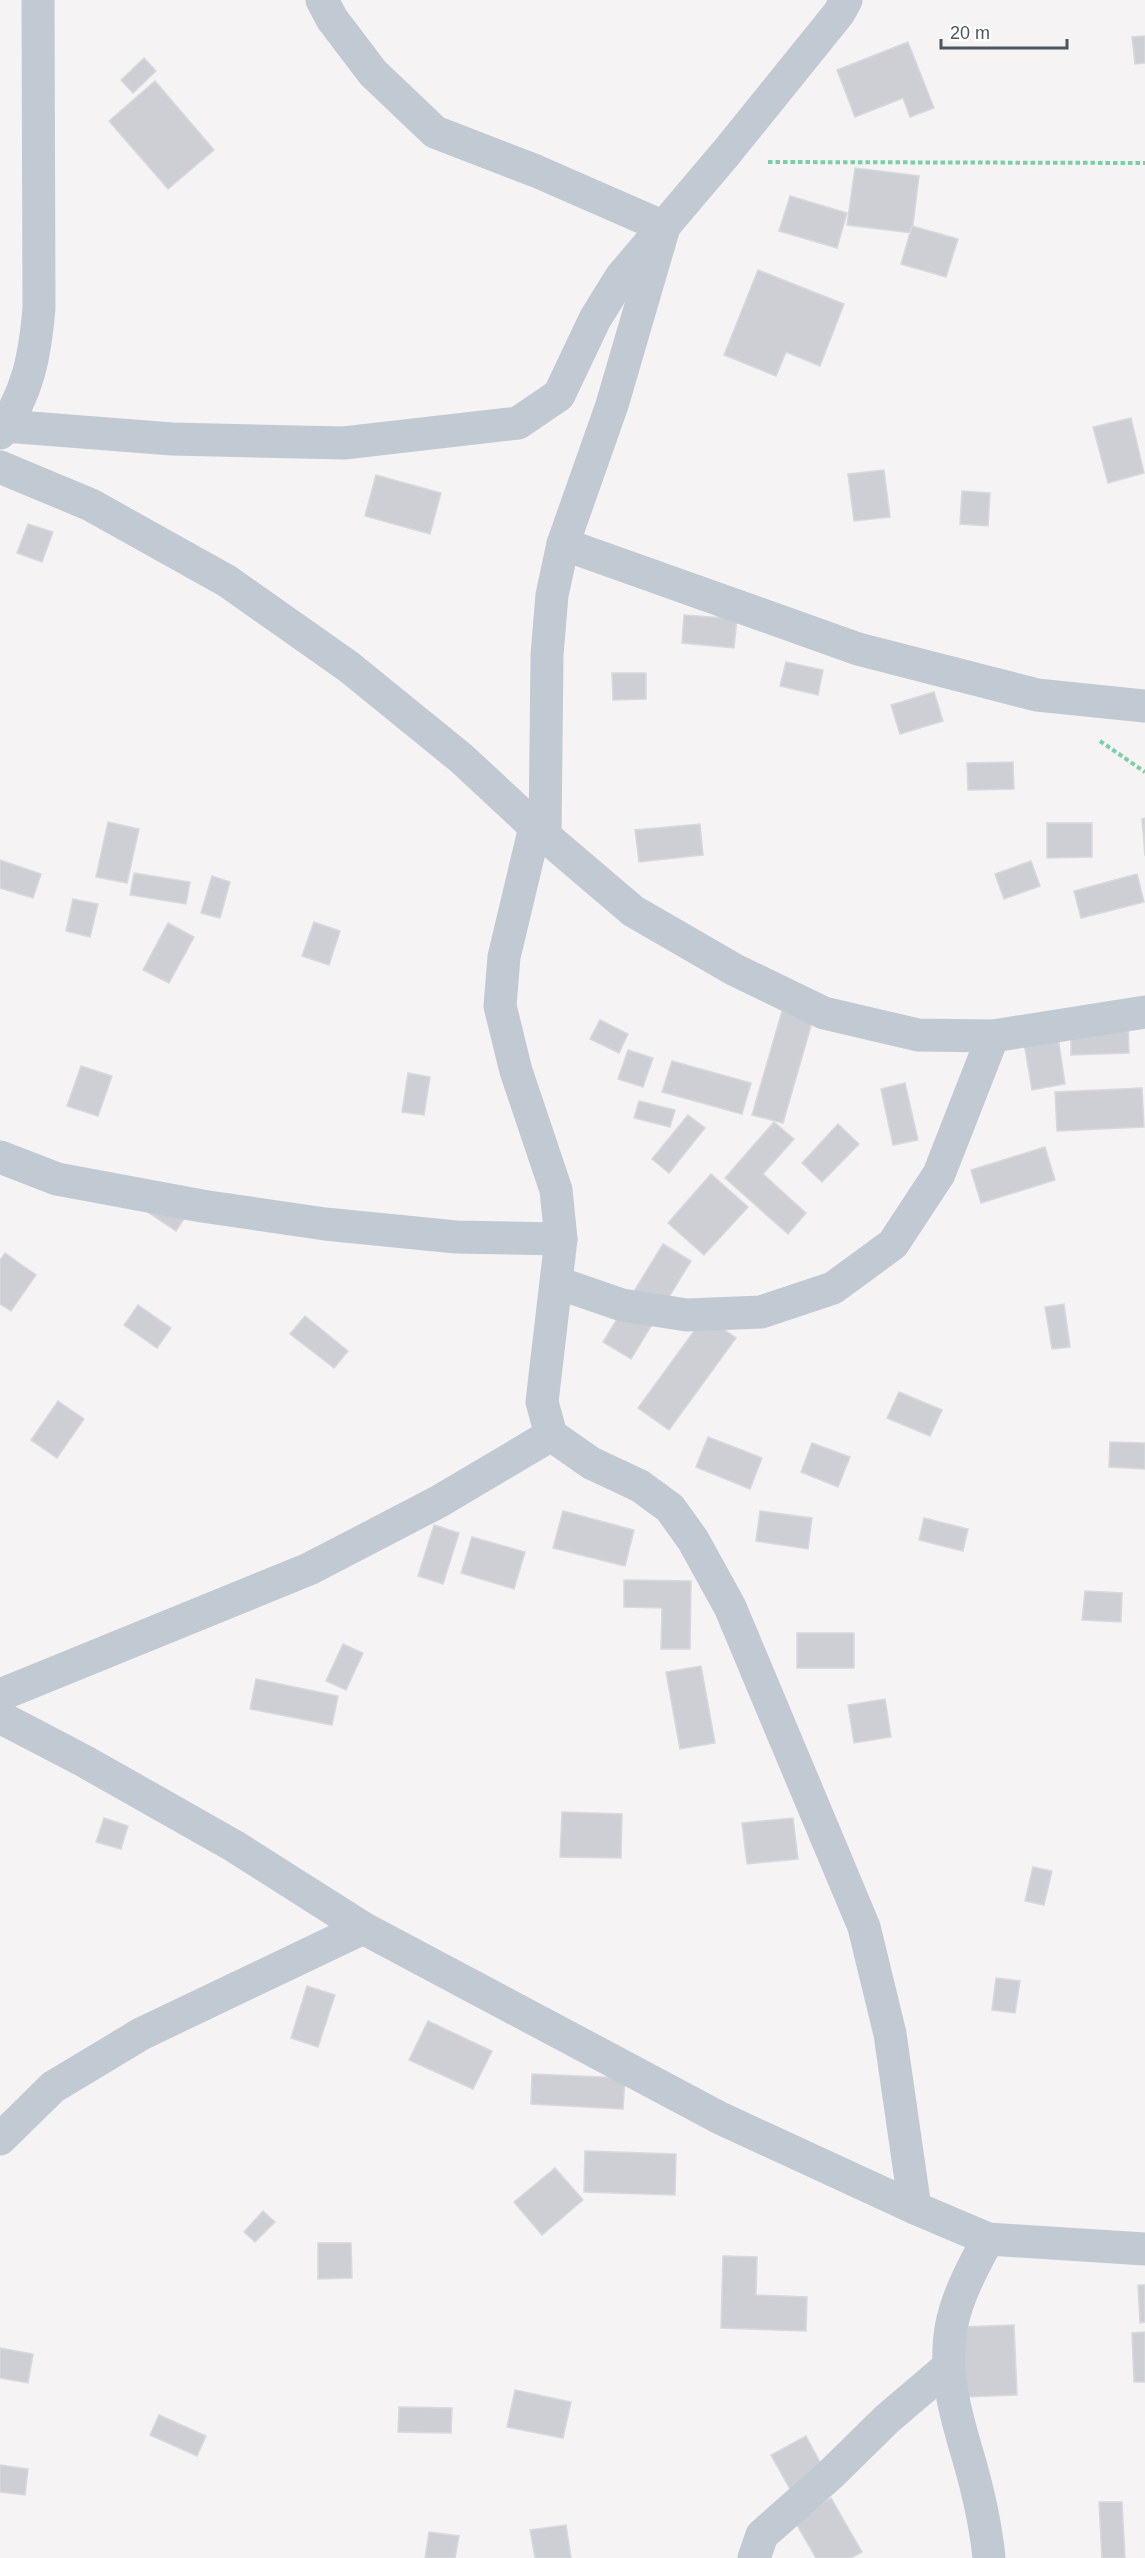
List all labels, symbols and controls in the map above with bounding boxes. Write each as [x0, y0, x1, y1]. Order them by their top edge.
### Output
scale bar [941, 12, 1067, 50]
text: 20 m [950, 23, 990, 43]

